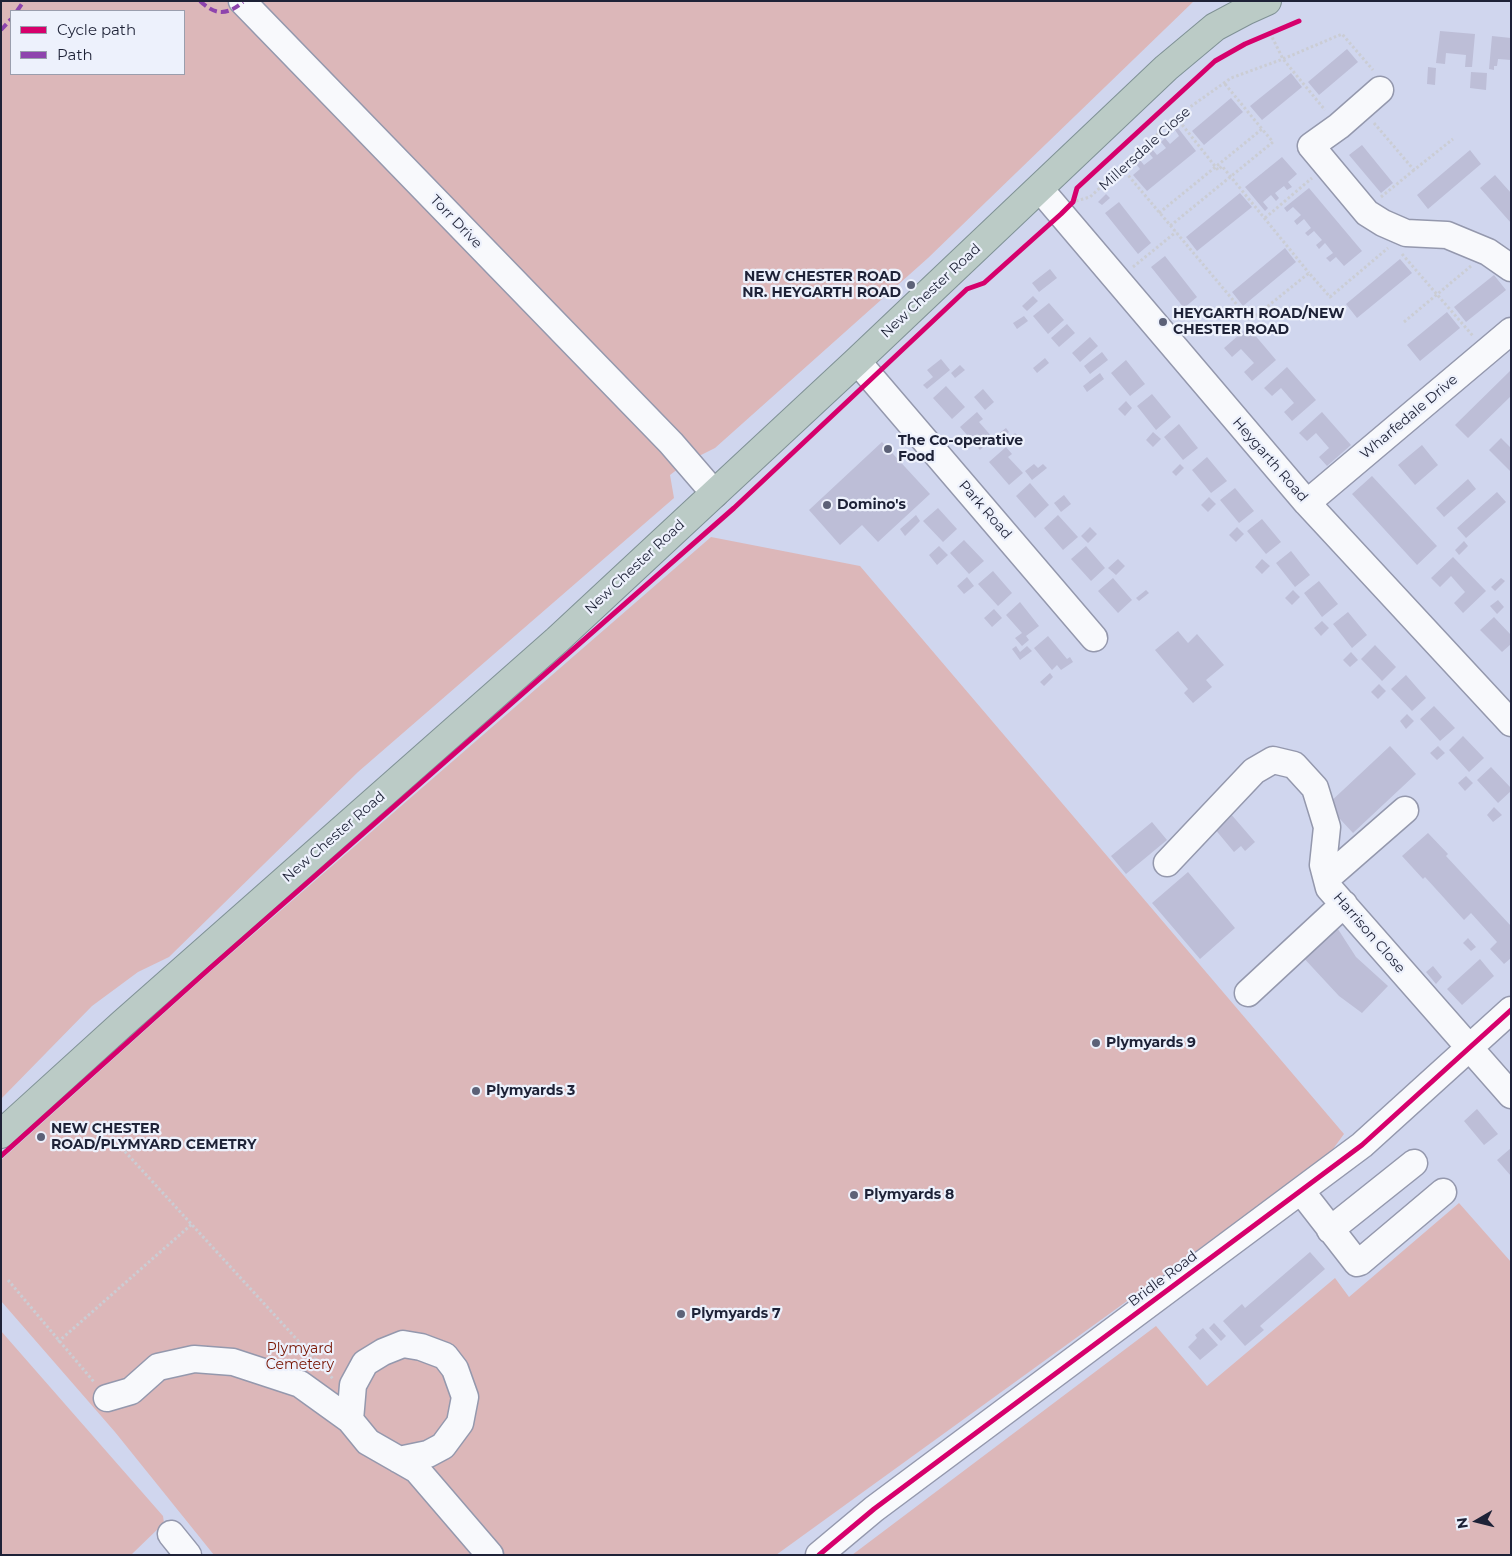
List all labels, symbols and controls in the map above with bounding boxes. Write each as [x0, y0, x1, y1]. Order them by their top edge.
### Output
legend [10, 10, 185, 75]
text: Cycle path [57, 20, 136, 39]
text: Path [57, 45, 93, 64]
street label: Millersdale Close [1096, 104, 1194, 194]
street label: Torr Drive [427, 192, 485, 252]
street label: New Chester Road [878, 240, 984, 342]
place label: NEW CHESTER ROAD NR. HEYGARTH ROAD [742, 269, 901, 302]
marker: NEW CHESTER ROAD NR. HEYGARTH ROAD [905, 279, 917, 291]
place label: HEYGARTH ROAD/NEW CHESTER ROAD [1173, 306, 1345, 338]
marker: HEYGARTH ROAD/NEW CHESTER ROAD [1157, 316, 1169, 328]
street label: Wharfedale Drive [1357, 371, 1461, 463]
street label: Heygarth Road [1229, 414, 1311, 506]
place label: The Co-operative Food [898, 433, 1023, 466]
marker: The Co-operative Food [882, 443, 894, 455]
street label: Park Road [955, 477, 1015, 543]
place label: Domino's [837, 497, 906, 513]
marker: Domino's [821, 499, 833, 511]
street label: New Chester Road [582, 516, 688, 618]
street label: New Chester Road [279, 788, 389, 886]
street label: Harrison Close [1330, 889, 1408, 977]
place label: Plymyards 9 [1106, 1035, 1196, 1051]
marker: Plymyards 9 [1090, 1037, 1102, 1049]
place label: Plymyards 3 [486, 1083, 575, 1099]
marker: Plymyards 3 [470, 1085, 482, 1097]
place label: NEW CHESTER ROAD/PLYMYARD CEMETRY [51, 1121, 256, 1154]
marker: NEW CHESTER ROAD/PLYMYARD CEMETRY [35, 1131, 47, 1143]
place label: Plymyards 8 [864, 1187, 954, 1203]
marker: Plymyards 8 [848, 1189, 860, 1201]
street label: Bridle Road [1125, 1248, 1201, 1310]
place label: Plymyards 7 [691, 1306, 781, 1322]
marker: Plymyards 7 [675, 1308, 687, 1320]
park label: Plymyard Cemetery [266, 1341, 334, 1374]
north arrow [1452, 1496, 1502, 1546]
text: N [1452, 1516, 1472, 1530]

